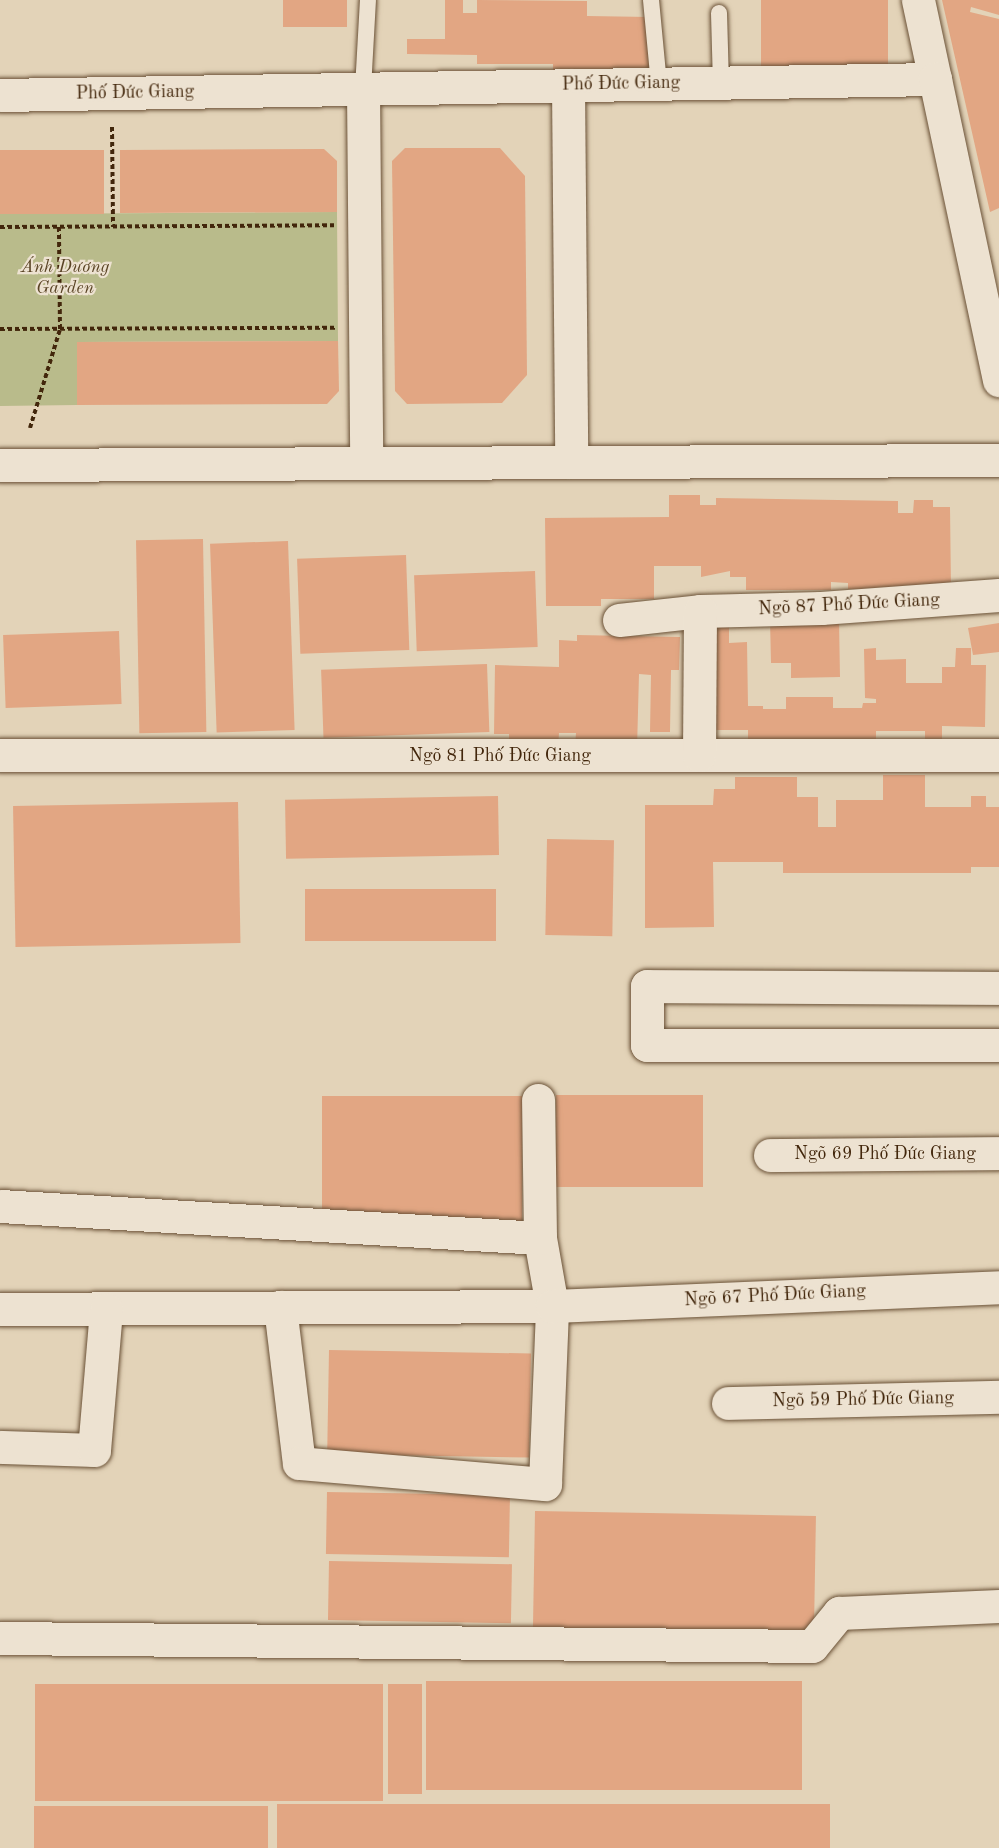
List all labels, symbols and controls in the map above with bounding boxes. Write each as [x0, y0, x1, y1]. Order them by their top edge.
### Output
street label: Phố Đức Giang [562, 72, 680, 96]
street label: Phố Đức Giang [76, 81, 194, 105]
park label: Ánh Dương Garden [21, 257, 109, 300]
street label: Ngõ 87 Phố Đức Giang [758, 589, 940, 621]
street label: Ngõ 81 Phố Đức Giang [409, 745, 591, 767]
street label: Ngõ 69 Phố Đức Giang [794, 1143, 976, 1165]
street label: Ngõ 67 Phố Đức Giang [684, 1280, 866, 1312]
street label: Ngõ 59 Phố Đức Giang [772, 1388, 954, 1412]

